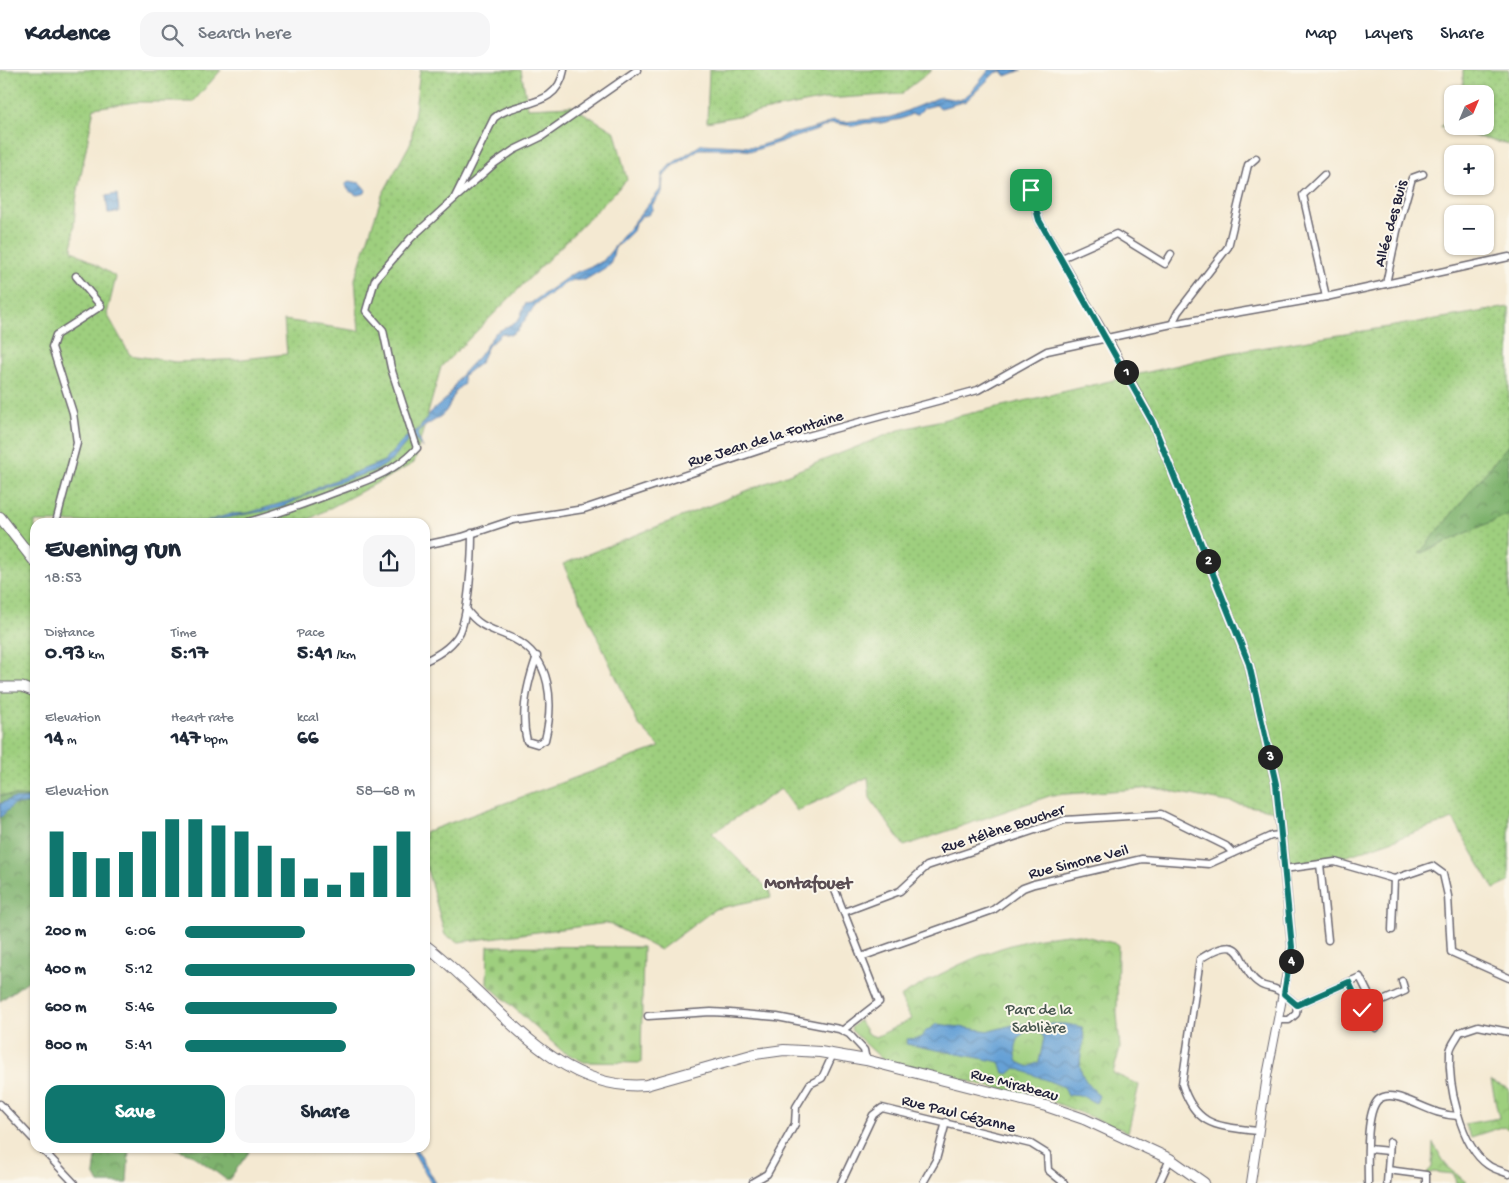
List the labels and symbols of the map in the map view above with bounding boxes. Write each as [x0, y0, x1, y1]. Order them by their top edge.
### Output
north arrow [1444, 85, 1494, 135]
pin [1010, 169, 1052, 211]
street label: Allée des Buis [1372, 177, 1413, 269]
pin: 1 [1114, 360, 1138, 384]
street label: Rue Jean de la Fontaine [686, 407, 847, 473]
pin: 2 [1196, 548, 1220, 574]
pin: 3 [1258, 744, 1282, 770]
street label: Rue Hélène Boucher [939, 801, 1068, 859]
street label: Rue Simone Veil [1027, 842, 1131, 885]
district label: Montafouet [764, 874, 853, 895]
pin: 4 [1278, 948, 1304, 974]
pin [1341, 989, 1383, 1031]
park label: Parc de la Sablière [1005, 1002, 1073, 1039]
street label: Rue Mirabeau [968, 1066, 1061, 1107]
street label: Rue Paul Cézanne [899, 1092, 1018, 1139]

